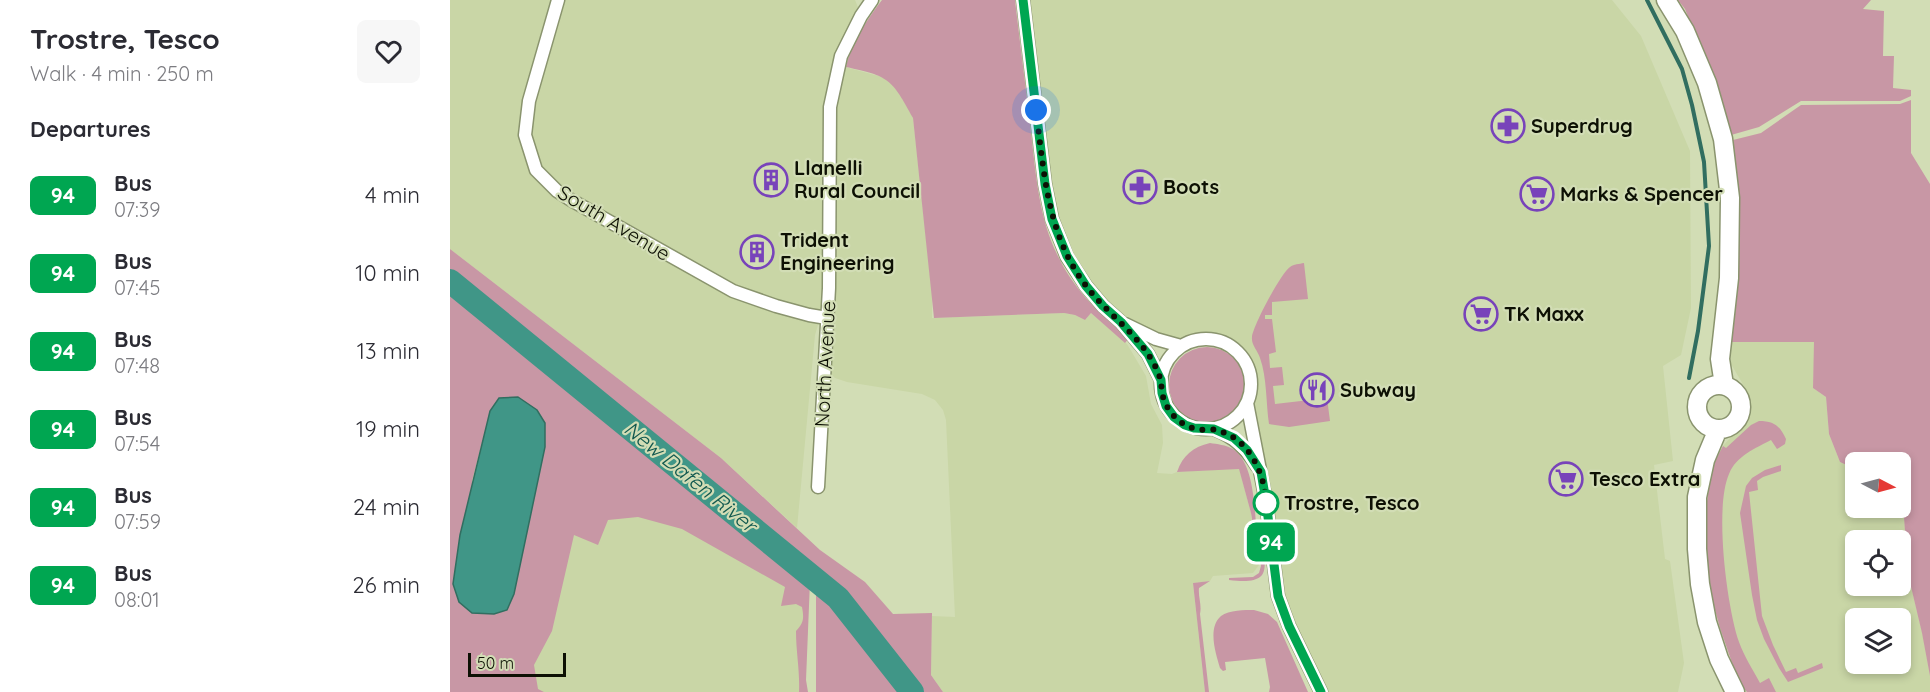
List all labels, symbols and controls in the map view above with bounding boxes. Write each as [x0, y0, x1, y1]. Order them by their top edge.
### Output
button: heart [357, 20, 420, 83]
text: Trostre, Tesco [30, 21, 220, 56]
text: Walk · 4 min · 250 m [30, 61, 214, 86]
your location [1021, 95, 1051, 125]
pharmacy icon: Superdrug [1490, 108, 1526, 144]
place label: Superdrug [1531, 113, 1633, 138]
text: Departures [30, 115, 151, 143]
place label: Llanelli Rural Council [794, 155, 920, 203]
building icon: Llanelli Rural Council [753, 162, 789, 198]
text: Bus [114, 169, 152, 197]
pharmacy icon: Boots [1122, 169, 1158, 205]
place label: Boots [1163, 174, 1219, 199]
supermarket icon: Marks & Spencer [1519, 176, 1555, 212]
street label: South Avenue [554, 179, 675, 266]
text: 4 min [365, 181, 420, 209]
place label: Marks & Spencer [1560, 181, 1723, 206]
text: 94 [51, 182, 75, 208]
text: 07:39 [114, 197, 160, 222]
place label: Trident Engineering [780, 227, 894, 275]
building icon: Trident Engineering [739, 234, 775, 270]
text: Bus [114, 247, 152, 275]
text: 10 min [355, 259, 420, 287]
text: 94 [51, 260, 75, 286]
text: 07:45 [114, 275, 160, 300]
supermarket icon: TK Maxx [1463, 296, 1499, 332]
street label: North Avenue [809, 300, 840, 428]
place label: TK Maxx [1504, 301, 1584, 326]
text: Bus [114, 325, 152, 353]
text: 13 min [357, 337, 420, 365]
text: 94 [51, 338, 75, 364]
text: 07:48 [114, 353, 160, 378]
restaurant icon: Subway [1299, 372, 1335, 408]
place label: Subway [1340, 377, 1416, 402]
text: Bus [114, 403, 152, 431]
text: 19 min [356, 415, 420, 443]
water label: New Dafen River [619, 415, 764, 539]
text: 94 [51, 416, 75, 442]
text: 07:54 [114, 431, 160, 456]
north arrow [1845, 452, 1911, 518]
map controls [1845, 452, 1911, 674]
supermarket icon: Tesco Extra [1548, 461, 1584, 497]
place label: Tesco Extra [1589, 466, 1700, 491]
text: Bus [114, 481, 152, 509]
marker: Trostre, Tesco [1253, 490, 1279, 516]
place label: Trostre, Tesco [1284, 490, 1419, 515]
text: 24 min [353, 493, 420, 521]
text: 94 [51, 494, 75, 520]
text: 07:59 [114, 509, 161, 534]
line badge: 94 [1244, 522, 1298, 562]
text: 94 [1259, 529, 1283, 555]
button: locate [1845, 530, 1911, 596]
text: Bus [114, 559, 152, 587]
text: 26 min [352, 571, 420, 599]
text: 94 [51, 572, 75, 598]
text: 08:01 [114, 587, 160, 612]
button: layers [1845, 608, 1911, 674]
scale bar [468, 650, 566, 678]
text: 50 m [477, 653, 514, 673]

